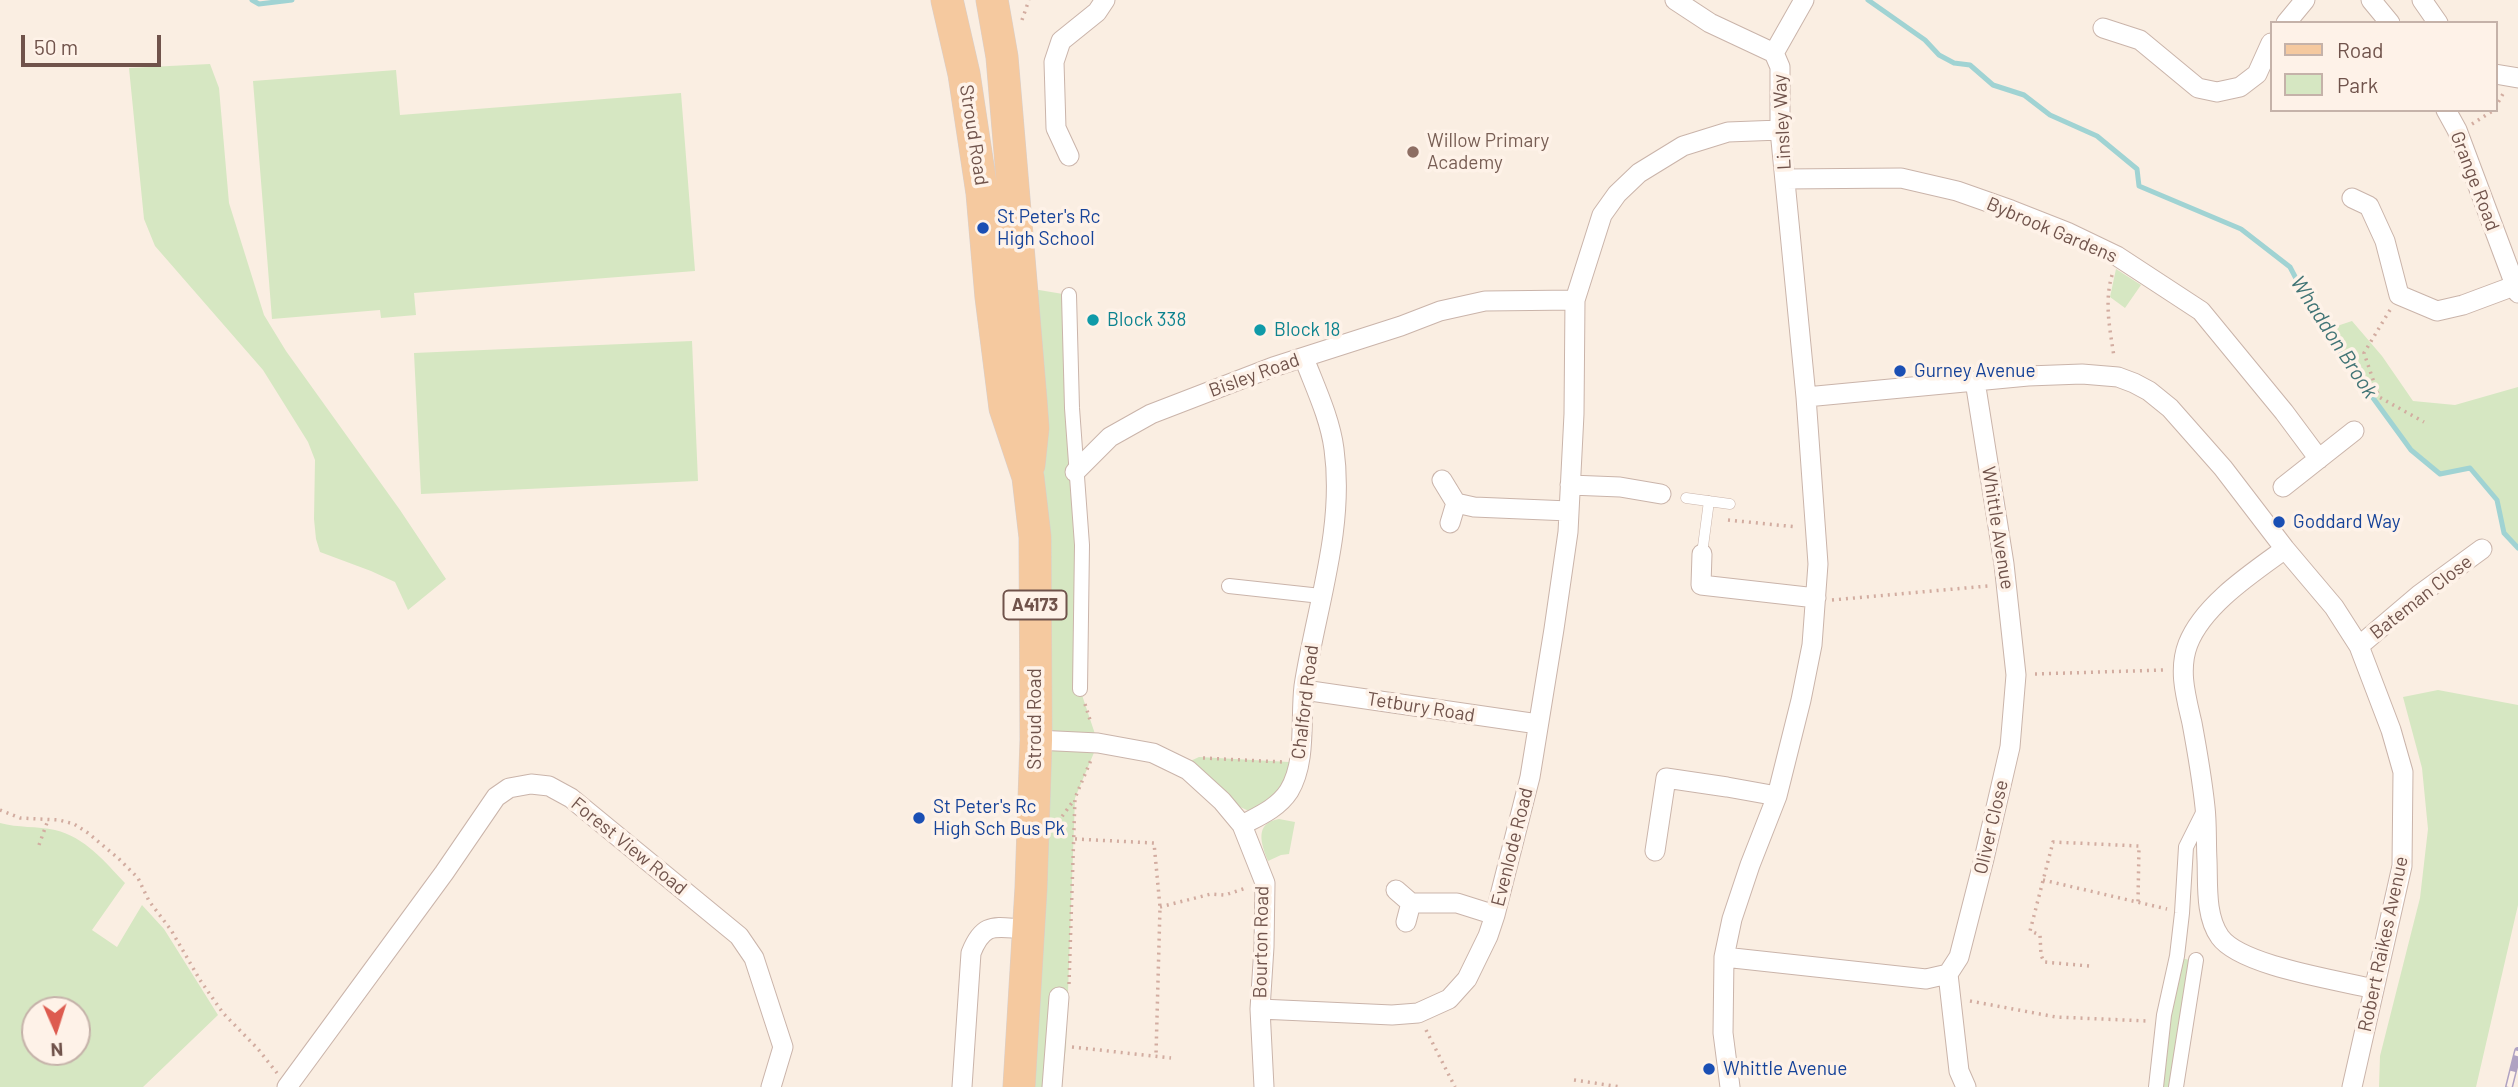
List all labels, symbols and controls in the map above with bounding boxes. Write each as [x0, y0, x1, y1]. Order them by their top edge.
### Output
scale bar [24, 21, 164, 65]
legend [2270, 21, 2497, 112]
text: 50 m [34, 34, 78, 59]
text: Road [2337, 37, 2383, 62]
text: Park [2337, 72, 2378, 97]
street label: Linsley Way [1768, 73, 1796, 171]
street label: Stroud Road [955, 83, 993, 187]
street label: Grange Road [2446, 128, 2504, 234]
place label: Willow Primary Academy [1427, 130, 1549, 174]
marker: Willow Primary Academy [1405, 144, 1421, 160]
street label: Bybrook Gardens [1983, 192, 2121, 268]
place label: St Peter's Rc High School [997, 206, 1100, 250]
marker: St Peter's Rc High School [975, 220, 991, 236]
water label: Whaddon Brook [2285, 271, 2383, 403]
place label: Block 338 [1107, 309, 1186, 331]
marker: Block 338 [1085, 312, 1101, 328]
place label: Block 18 [1274, 319, 1340, 341]
marker: Block 18 [1252, 322, 1268, 338]
street label: Bisley Road [1206, 348, 1302, 402]
place label: Gurney Avenue [1914, 360, 2036, 382]
marker: Gurney Avenue [1892, 363, 1908, 379]
street label: Whittle Avenue [1977, 465, 2019, 591]
place label: Goddard Way [2293, 511, 2401, 533]
marker: Goddard Way [2271, 514, 2287, 530]
street label: Bateman Close [2365, 550, 2477, 644]
road number: A4173 [1004, 590, 1066, 620]
street label: Chalford Road [1287, 643, 1323, 761]
street label: Stroud Road [1024, 668, 1046, 770]
street label: Tetbury Road [1365, 687, 1477, 727]
street label: Oliver Close [1969, 778, 2013, 876]
street label: Evenlode Road [1486, 785, 1538, 909]
street label: Forest View Road [566, 792, 692, 900]
place label: St Peter's Rc High Sch Bus Pk [933, 796, 1065, 840]
marker: St Peter's Rc High Sch Bus Pk [911, 810, 927, 826]
street label: Robert Raikes Avenue [2353, 854, 2413, 1034]
street label: Bourton Road [1249, 885, 1273, 999]
north arrow [21, 996, 91, 1066]
text: N [50, 1039, 64, 1062]
place label: Whittle Avenue [1723, 1058, 1847, 1080]
marker: Whittle Avenue [1701, 1061, 1717, 1077]

